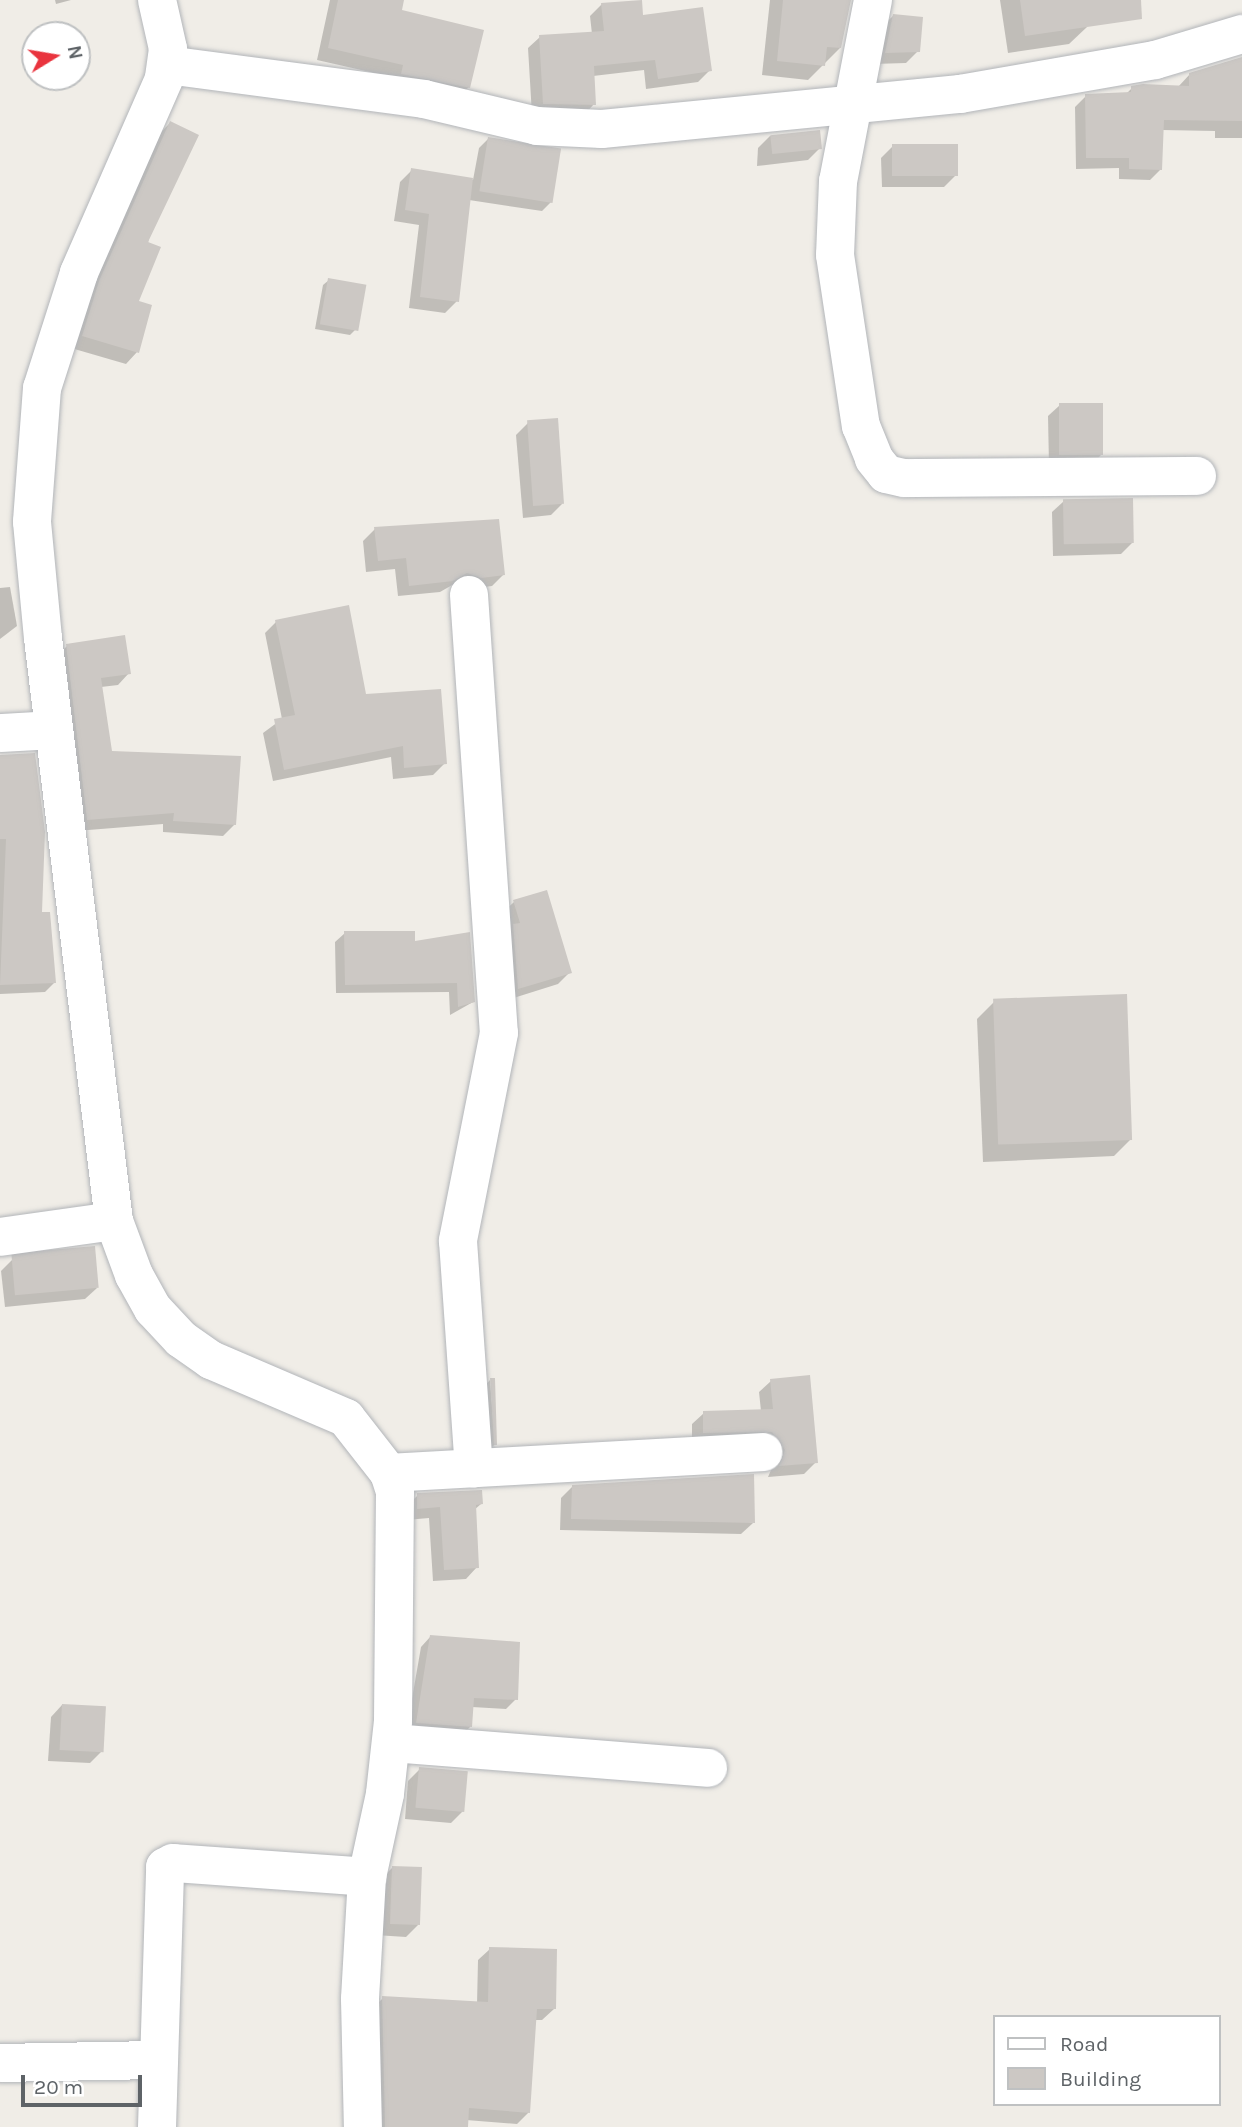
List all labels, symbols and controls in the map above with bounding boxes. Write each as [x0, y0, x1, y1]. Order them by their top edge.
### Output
north arrow [21, 21, 91, 91]
text: N [63, 44, 87, 61]
legend [993, 2015, 1221, 2106]
text: Road [1060, 2032, 1108, 2056]
scale bar [24, 2060, 145, 2104]
text: Building [1060, 2067, 1141, 2091]
text: 20 m [34, 2075, 83, 2099]

